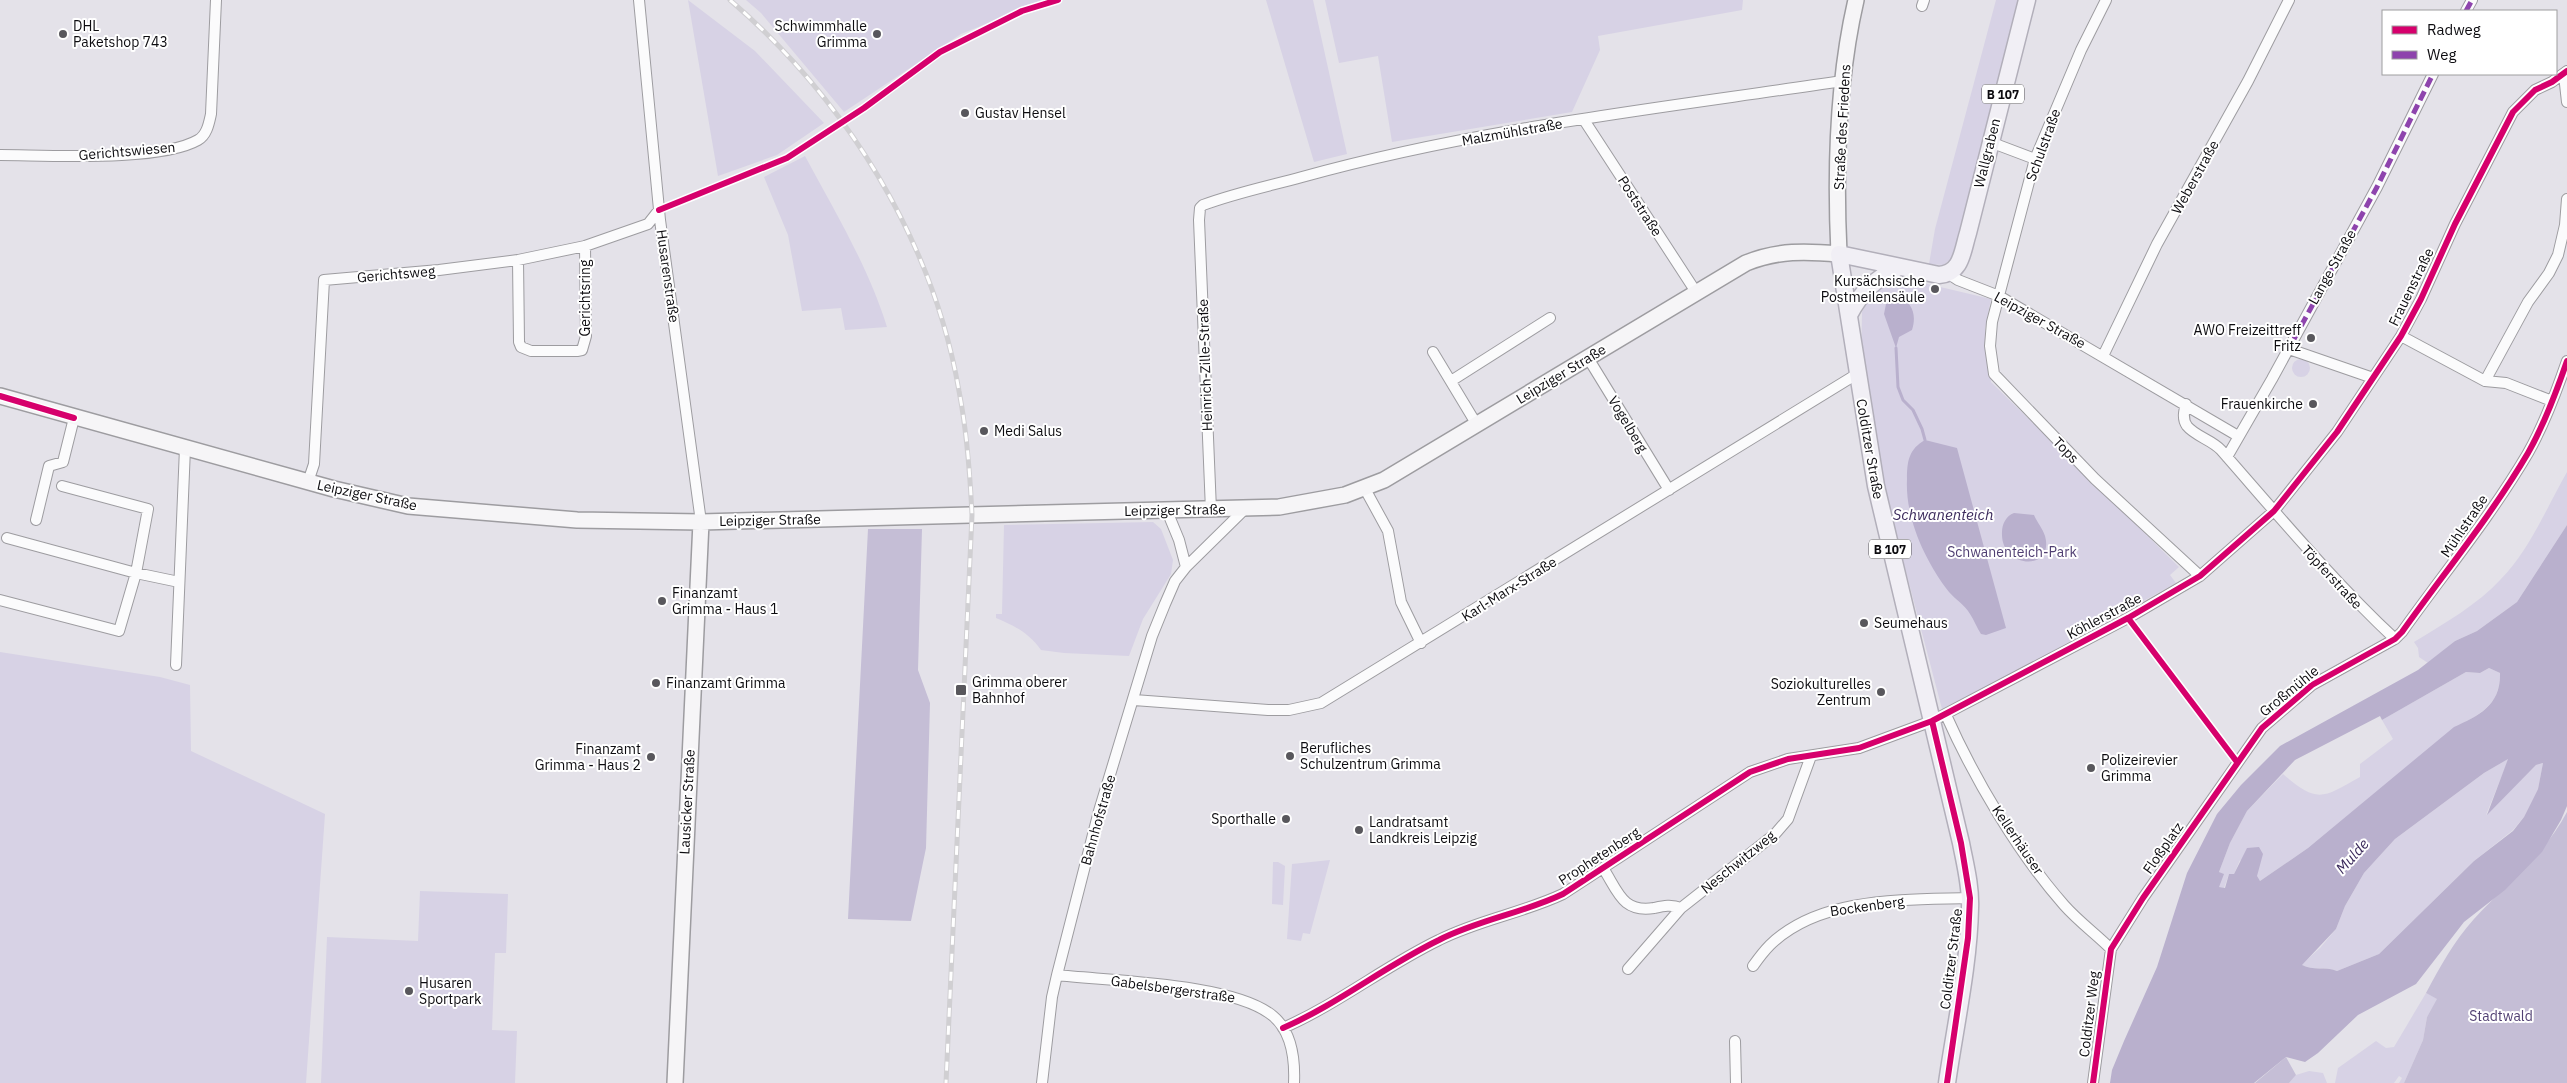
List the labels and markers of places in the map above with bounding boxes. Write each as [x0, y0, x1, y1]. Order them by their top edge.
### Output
place label: DHL Paketshop 743 [73, 17, 168, 51]
place label: Schwimmhalle Grimma [775, 17, 868, 51]
marker: DHL Paketshop 743 [57, 28, 69, 40]
marker: Schwimmhalle Grimma [871, 28, 883, 40]
place label: Gustav Hensel [975, 104, 1066, 122]
marker: Gustav Hensel [959, 107, 971, 119]
place label: Kursächsische Postmeilensäule [1821, 272, 1925, 306]
marker: Kursächsische Postmeilensäule [1929, 283, 1941, 295]
place label: AWO Freizeittreff Fritz [2194, 321, 2301, 355]
marker: AWO Freizeittreff Fritz [2305, 332, 2317, 344]
place label: Frauenkirche [2221, 395, 2303, 413]
marker: Frauenkirche [2307, 398, 2319, 410]
place label: Medi Salus [994, 422, 1062, 440]
marker: Medi Salus [978, 425, 990, 437]
place label: Finanzamt Grimma - Haus 1 [672, 584, 778, 618]
marker: Finanzamt Grimma - Haus 1 [656, 595, 668, 607]
place label: Seumehaus [1874, 614, 1948, 632]
marker: Seumehaus [1858, 617, 1870, 629]
place label: Grimma oberer Bahnhof [972, 673, 1067, 707]
place label: Finanzamt Grimma [666, 674, 786, 692]
place label: Soziokulturelles Zentrum [1771, 675, 1871, 709]
marker: Finanzamt Grimma [650, 677, 662, 689]
marker: Grimma oberer Bahnhof [954, 683, 968, 697]
marker: Soziokulturelles Zentrum [1875, 686, 1887, 698]
place label: Berufliches Schulzentrum Grimma [1300, 739, 1441, 773]
place label: Finanzamt Grimma - Haus 2 [535, 740, 641, 774]
marker: Berufliches Schulzentrum Grimma [1284, 750, 1296, 762]
marker: Finanzamt Grimma - Haus 2 [645, 751, 657, 763]
place label: Polizeirevier Grimma [2101, 751, 2178, 785]
marker: Polizeirevier Grimma [2085, 762, 2097, 774]
place label: Sporthalle [1211, 810, 1276, 828]
marker: Sporthalle [1280, 813, 1292, 825]
place label: Landratsamt Landkreis Leipzig [1369, 813, 1477, 847]
marker: Landratsamt Landkreis Leipzig [1353, 824, 1365, 836]
place label: Husaren Sportpark [419, 974, 482, 1008]
marker: Husaren Sportpark [403, 985, 415, 997]

